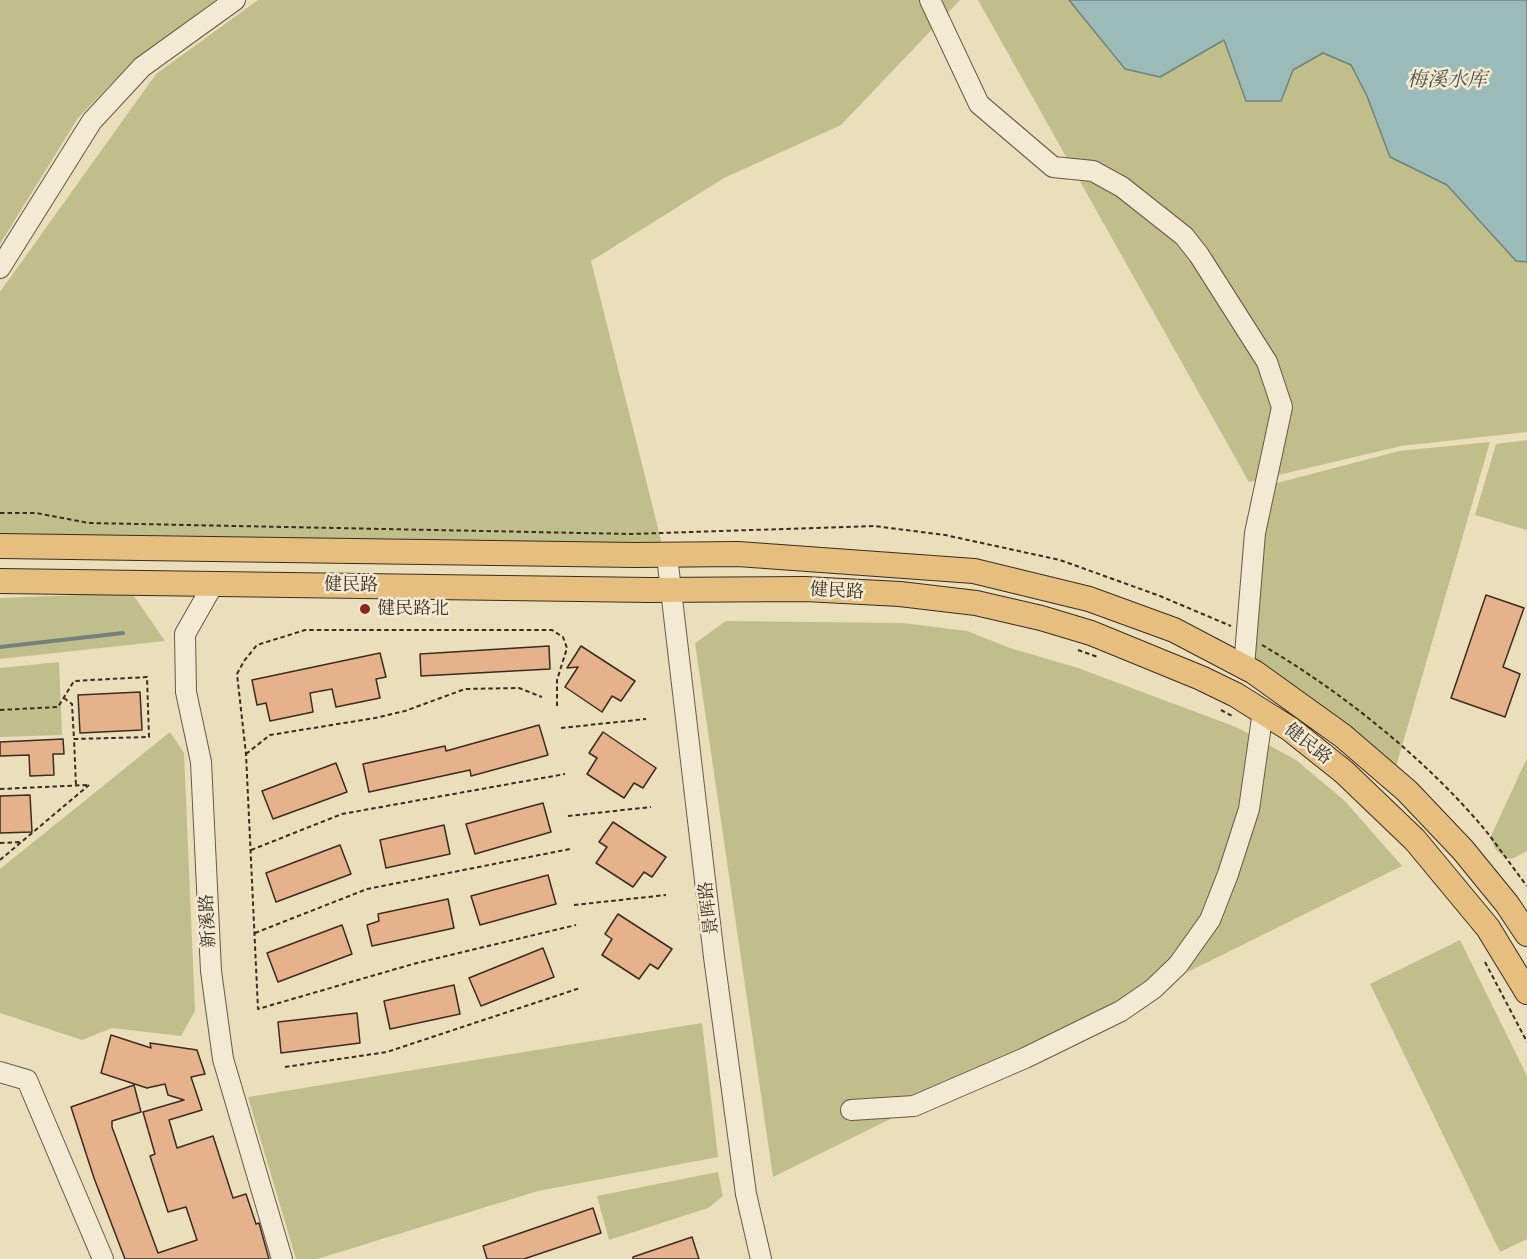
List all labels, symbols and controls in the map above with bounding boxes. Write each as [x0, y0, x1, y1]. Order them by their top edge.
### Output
water label: 梅溪水库 [1407, 68, 1487, 92]
street label: 健民路 [324, 574, 378, 596]
street label: 健民路 [809, 579, 865, 603]
place label: 健民路北 [377, 598, 449, 620]
marker: 健民路北 [358, 602, 372, 616]
street label: 健民路 [1280, 719, 1336, 769]
street label: 景晖路 [695, 880, 723, 936]
street label: 新溪路 [196, 893, 220, 949]

